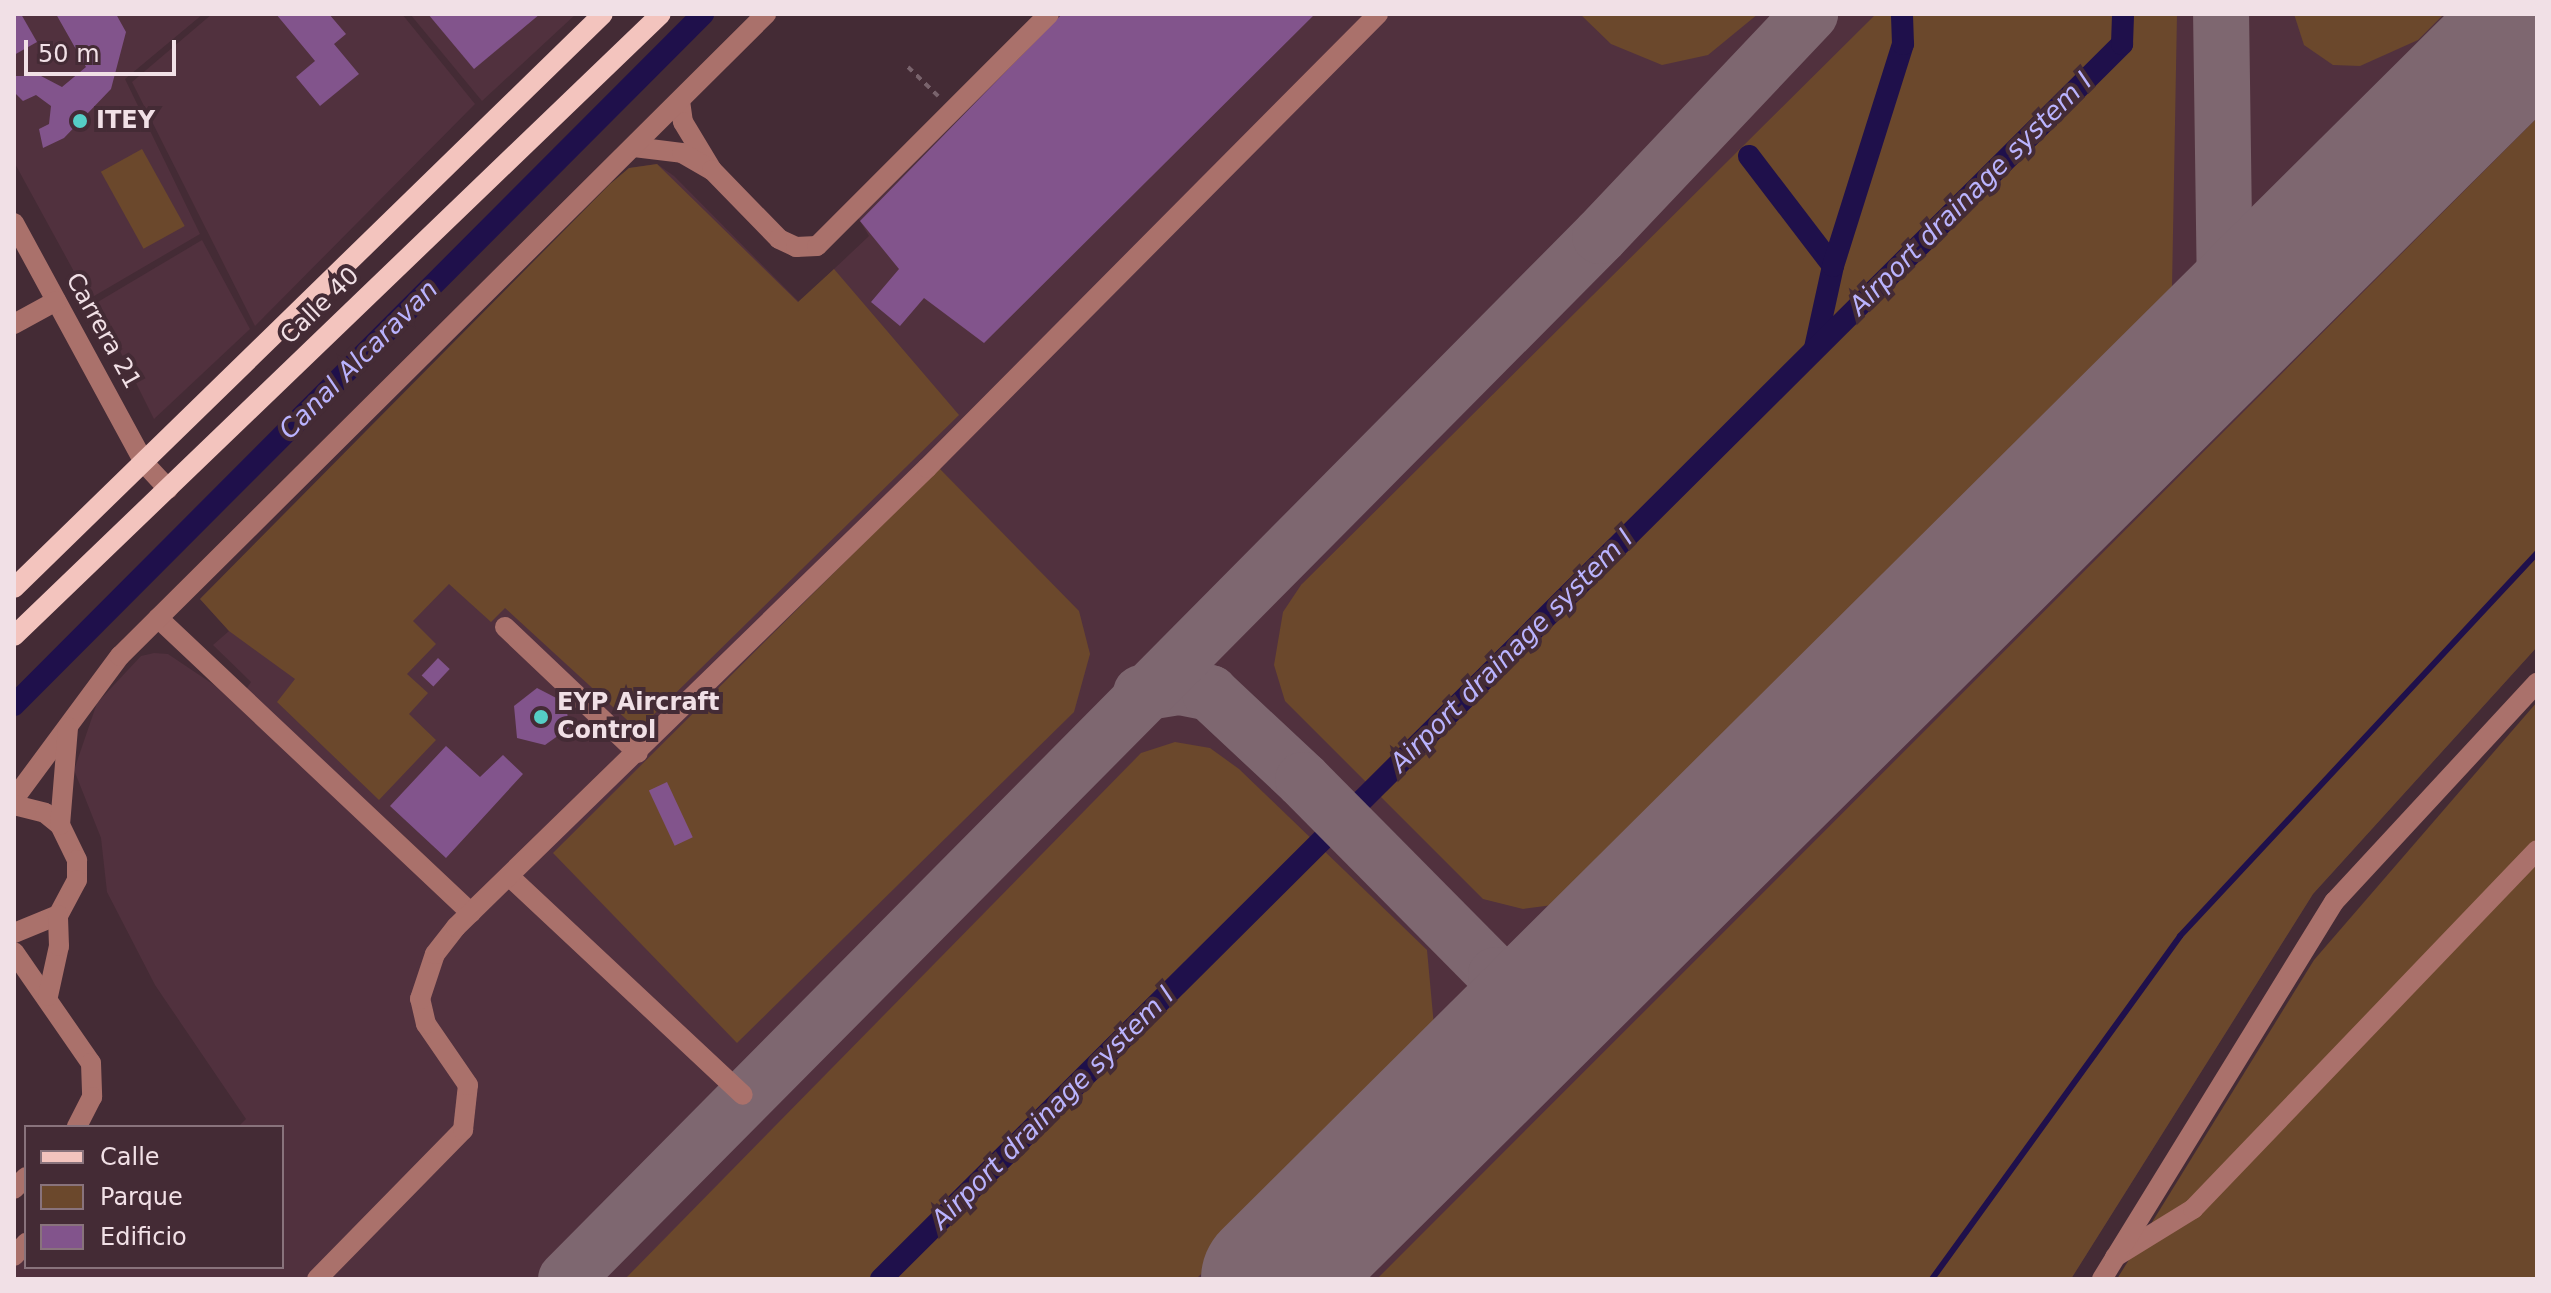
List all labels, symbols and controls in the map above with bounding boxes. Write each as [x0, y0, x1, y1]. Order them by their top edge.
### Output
scale bar [28, 24, 180, 74]
text: 50 m [38, 40, 100, 68]
water label: Airport drainage system I [1843, 66, 2099, 322]
place label: ITEY [96, 107, 155, 135]
marker: ITEY [71, 112, 89, 130]
street label: Calle 40 [275, 262, 365, 350]
street label: Carrera 21 [59, 268, 147, 394]
water label: Canal Alcaravan [273, 274, 445, 446]
water label: Airport drainage system I [1384, 523, 1640, 779]
place label: EYP Aircraft Control [557, 689, 720, 745]
marker: EYP Aircraft Control [532, 708, 550, 726]
water label: Airport drainage system I [925, 980, 1181, 1236]
legend [24, 1125, 284, 1269]
text: Calle [100, 1143, 160, 1171]
text: Parque [100, 1183, 183, 1211]
text: Edificio [100, 1223, 187, 1251]

